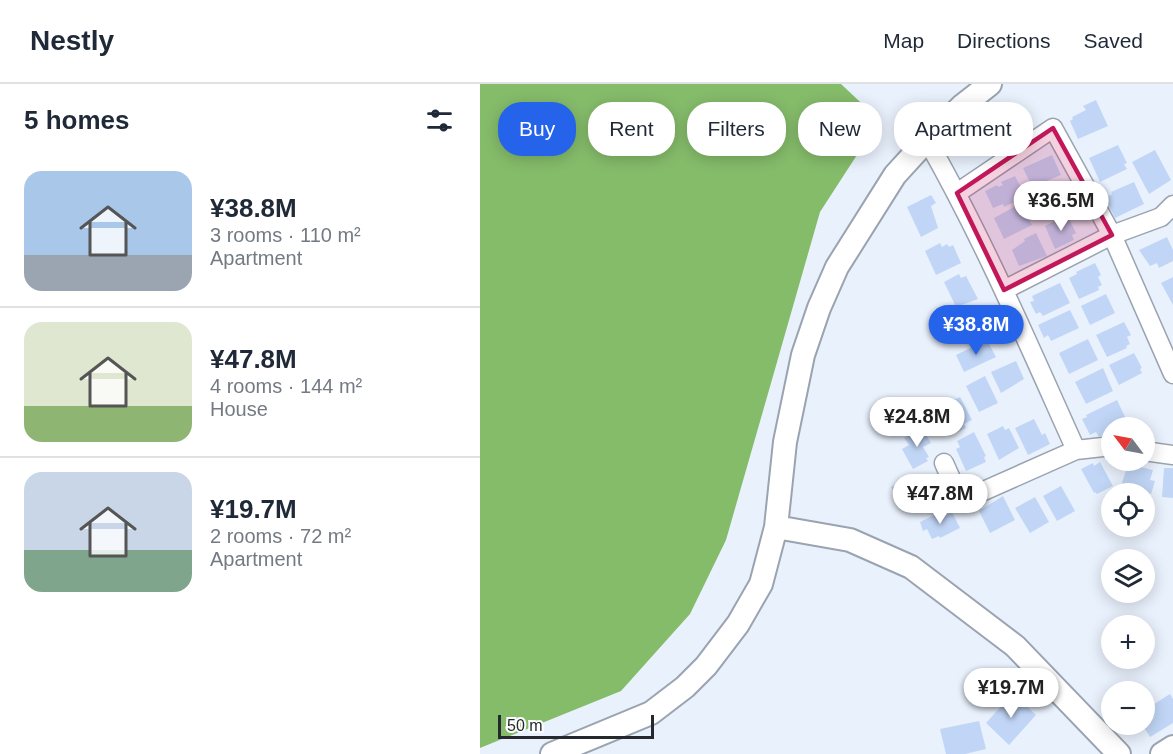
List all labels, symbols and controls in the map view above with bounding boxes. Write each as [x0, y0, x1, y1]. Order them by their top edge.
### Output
text: Nestly [30, 25, 114, 56]
text: Map [883, 29, 924, 52]
text: Directions [957, 29, 1050, 52]
text: Saved [1083, 29, 1143, 52]
chip: Buy [498, 102, 576, 156]
chip: Rent [588, 102, 675, 156]
chip: Filters [687, 102, 786, 156]
chip: New [798, 102, 882, 156]
chip: Apartment [894, 102, 1033, 156]
icon: filters [423, 104, 456, 137]
text: 5 homes [24, 105, 130, 135]
pin: ¥36.5M [1012, 181, 1110, 232]
text: ¥36.5M [1028, 189, 1094, 211]
text: ¥38.8M [210, 193, 297, 223]
icon: home [72, 195, 144, 267]
text: 3 rooms · 110 m² [210, 224, 361, 246]
text: Apartment [210, 247, 302, 269]
pin: ¥38.8M [927, 305, 1025, 356]
text: ¥38.8M [943, 313, 1009, 335]
text: ¥47.8M [210, 344, 297, 374]
icon: home [72, 346, 144, 418]
text: 4 rooms · 144 m² [210, 375, 362, 397]
pin: ¥24.8M [868, 397, 966, 448]
text: House [210, 398, 268, 420]
text: ¥24.8M [884, 405, 950, 427]
north arrow [1101, 417, 1155, 471]
map controls [1101, 417, 1155, 735]
pin: ¥47.8M [891, 474, 989, 525]
text: ¥47.8M [907, 482, 973, 504]
button: locate [1101, 483, 1155, 537]
text: ¥19.7M [210, 494, 297, 524]
icon: home [72, 496, 144, 568]
text: 2 rooms · 72 m² [210, 525, 351, 547]
text: Apartment [210, 548, 302, 570]
button: layers [1101, 549, 1155, 603]
button: + [1101, 615, 1155, 669]
pin: ¥19.7M [962, 668, 1060, 719]
text: ¥19.7M [978, 676, 1044, 698]
button: − [1101, 681, 1155, 735]
scale bar [498, 712, 654, 740]
text: 50 m [507, 717, 543, 734]

